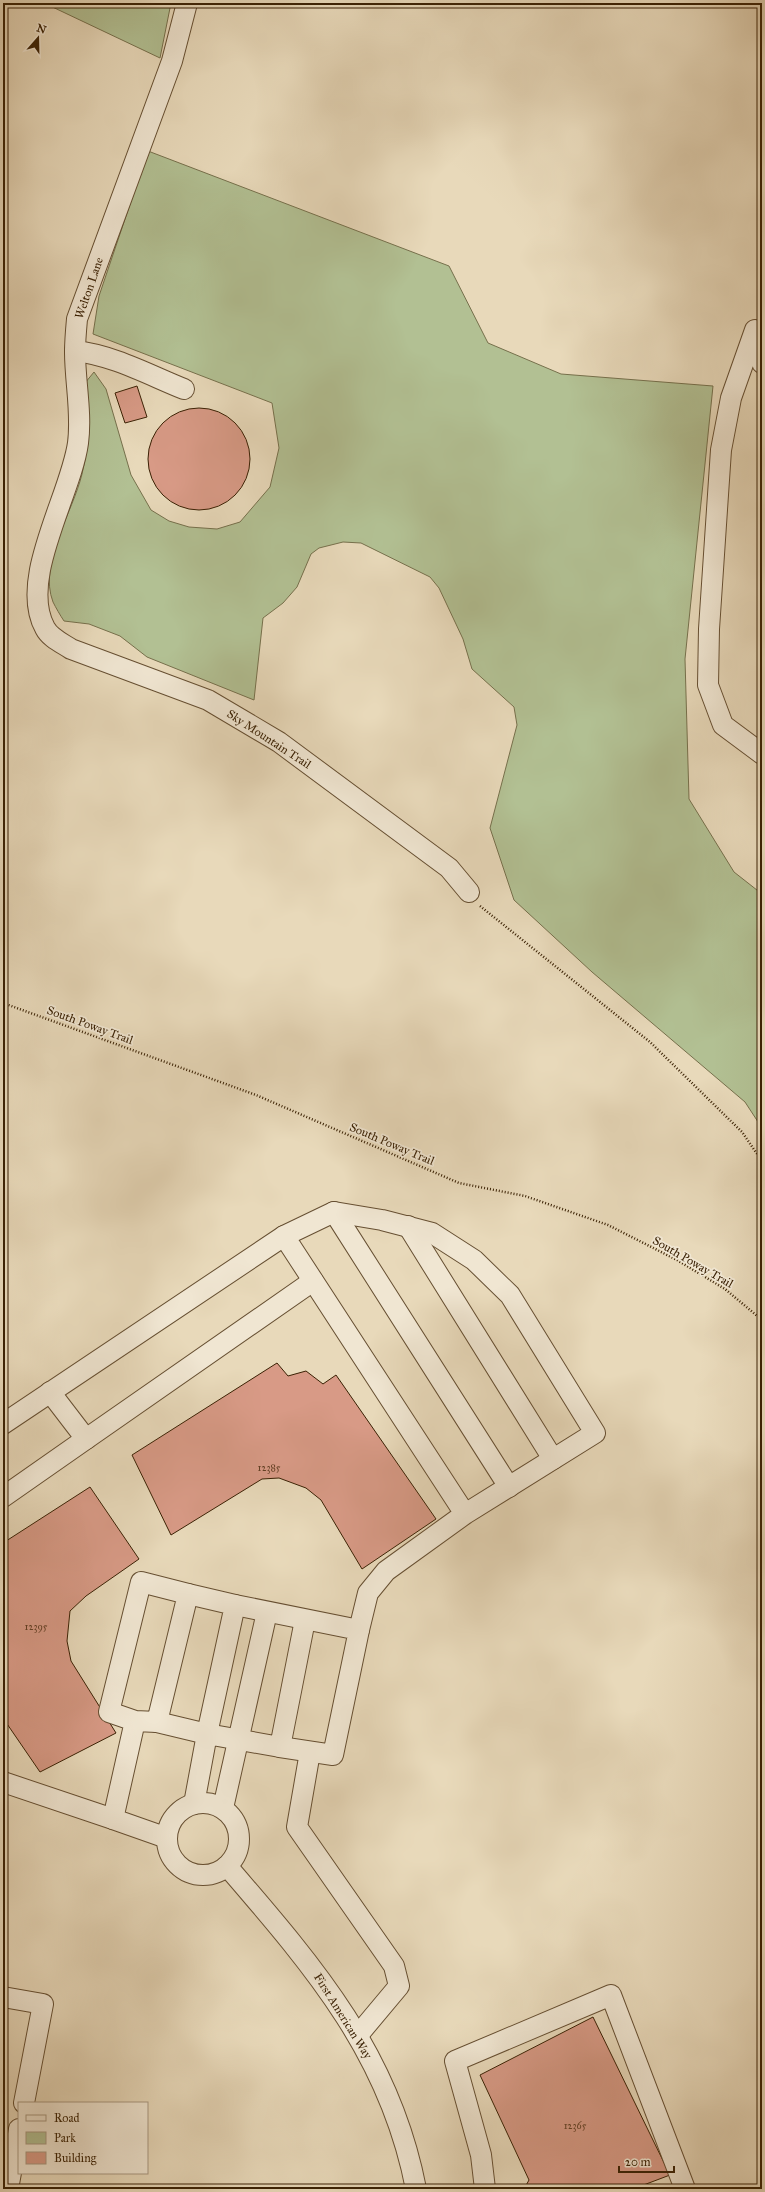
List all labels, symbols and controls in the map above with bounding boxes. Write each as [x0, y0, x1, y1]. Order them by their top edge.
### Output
north arrow [18, 18, 58, 58]
text: N [35, 21, 48, 37]
street label: Welton Lane [72, 255, 106, 321]
street label: Sky Mountain Trail [224, 707, 314, 772]
street label: South Poway Trail [45, 1003, 136, 1047]
street label: South Poway Trail [348, 1120, 437, 1168]
street label: South Poway Trail [650, 1233, 736, 1291]
house number: 12385 [258, 1462, 281, 1474]
house number: 12395 [25, 1621, 48, 1633]
street label: First American Way [311, 1971, 375, 2062]
legend [18, 2102, 148, 2174]
text: Road [54, 2111, 80, 2125]
house number: 12365 [564, 2120, 587, 2132]
text: Park [54, 2131, 76, 2145]
scale bar [619, 2148, 674, 2174]
text: Building [54, 2151, 97, 2166]
text: 20 m [625, 2155, 651, 2169]

